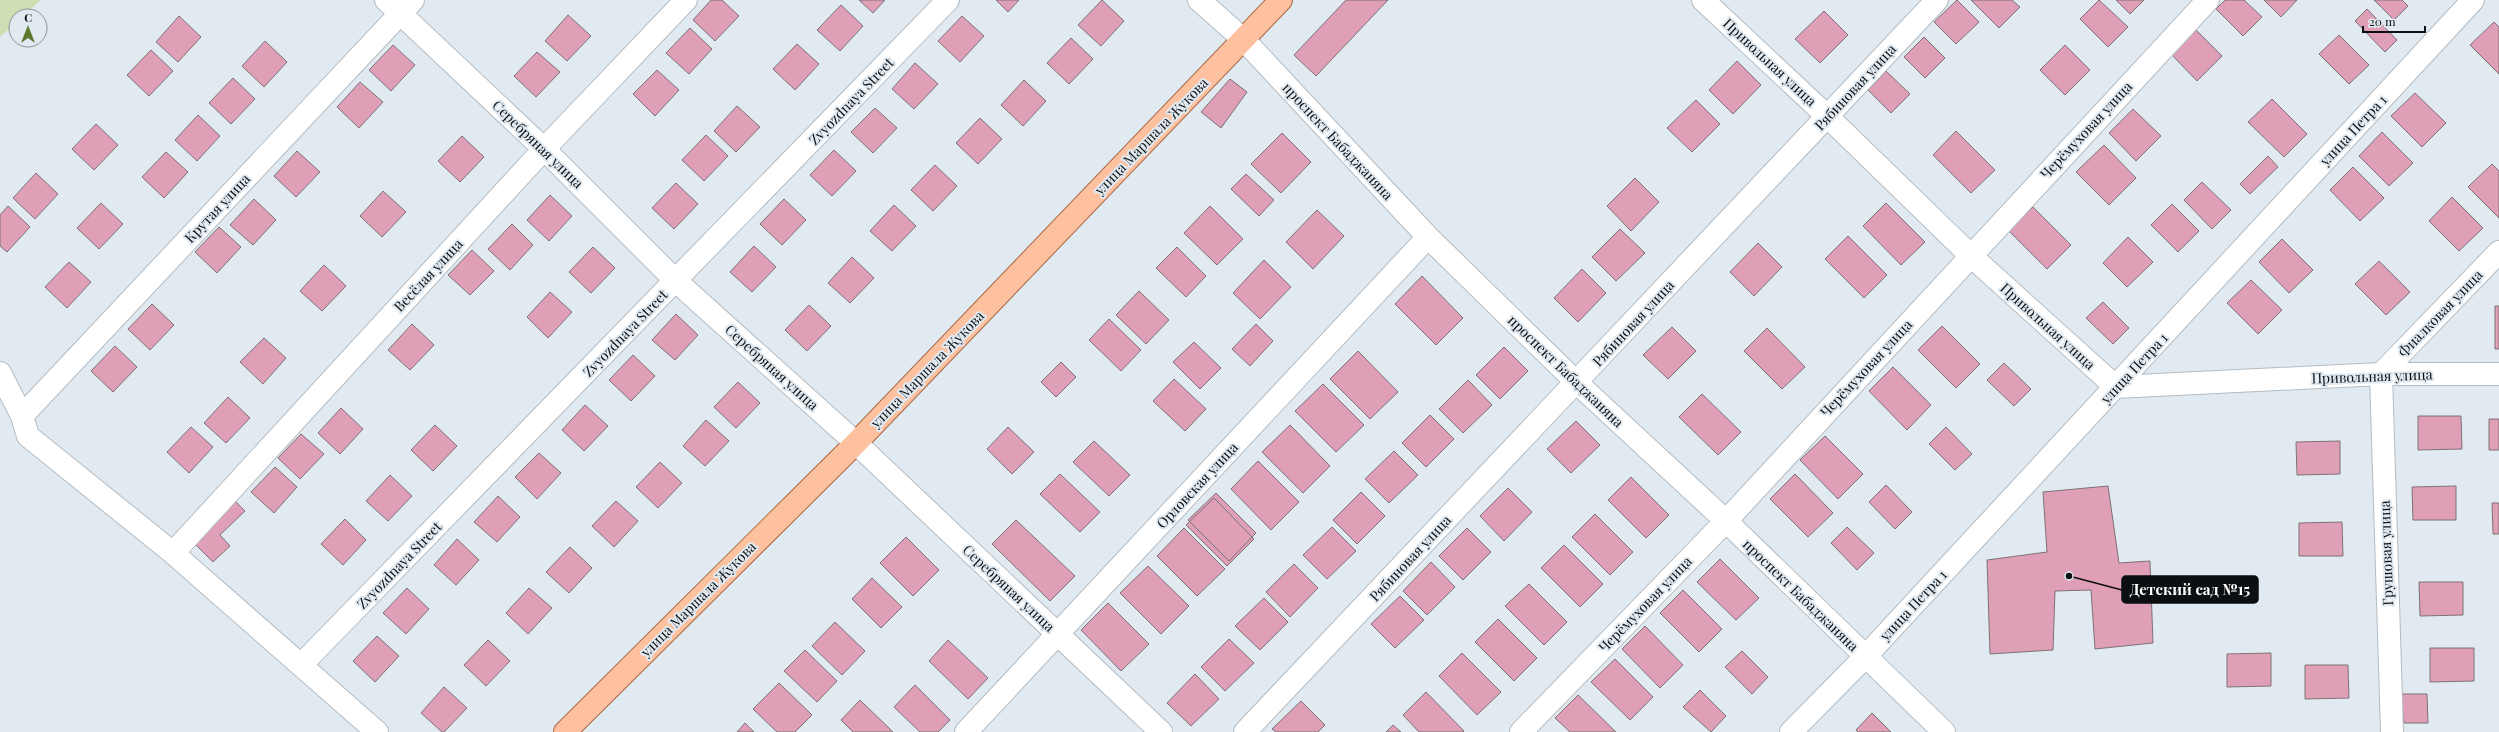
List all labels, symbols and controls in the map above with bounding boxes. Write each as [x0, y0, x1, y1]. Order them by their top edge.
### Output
north arrow [8, 8, 48, 48]
scale bar [2363, 8, 2425, 34]
text: С [24, 10, 32, 25]
text: 20 m [2369, 13, 2396, 29]
street label: Привольная улица [1719, 14, 1821, 110]
street label: Рябиновая улица [1810, 40, 1900, 134]
street label: Zvyozdnaya Street [804, 52, 898, 149]
street label: улица Маршала Жукова [1089, 73, 1212, 199]
street label: Черёмуховая улица [2036, 77, 2136, 183]
street label: проспект Бабаджаняна [1279, 78, 1397, 204]
street label: улица Петра 1 [2315, 91, 2391, 170]
street label: Серебряная улица [488, 96, 588, 192]
street label: Крутая улица [180, 169, 254, 247]
street label: Весёлая улица [389, 234, 467, 315]
street label: Фиалковая улица [2393, 265, 2487, 361]
street label: Рябиновая улица [1588, 276, 1678, 370]
street label: Привольная улица [1997, 278, 2099, 374]
street label: Zvyozdnaya Street [578, 284, 672, 381]
street label: улица Маршала Жукова [865, 306, 988, 432]
street label: проспект Бабаджаняна [1504, 311, 1628, 431]
street label: Черёмуховая улица [1816, 315, 1916, 421]
street label: Серебряная улица [721, 320, 823, 414]
street label: улица Петра 1 [2096, 329, 2172, 408]
street label: Привольная улица [2311, 364, 2433, 388]
street label: Орловская улица [1152, 438, 1242, 532]
street label: Грушовая улица [2375, 500, 2397, 606]
street label: Рябиновая улица [1365, 511, 1455, 605]
street label: Zvyozdnaya Street [352, 516, 446, 613]
street label: проспект Бабаджаняна [1739, 535, 1863, 655]
street label: улица Маршала Жукова [635, 537, 760, 662]
street label: Серебряная улица [959, 540, 1059, 636]
street label: Черёмуховая улица [1594, 552, 1696, 656]
street label: улица Петра 1 [1875, 566, 1951, 645]
callout: Детский сад №15 [2122, 576, 2258, 603]
text: Детский сад №15 [2130, 579, 2250, 599]

